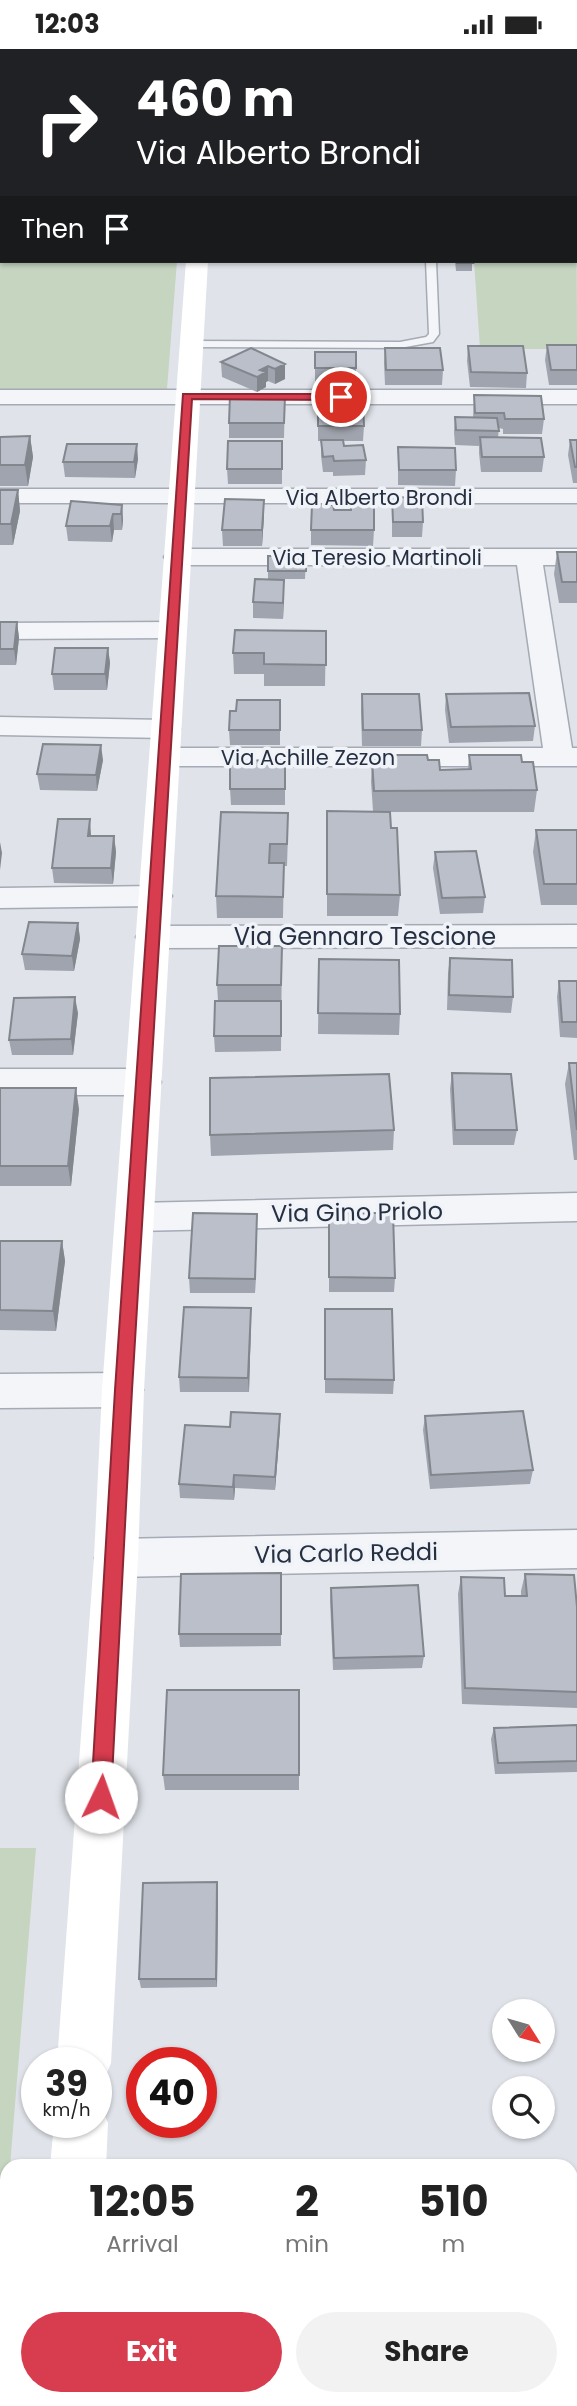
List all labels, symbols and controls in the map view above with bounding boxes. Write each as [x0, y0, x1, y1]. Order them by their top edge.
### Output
text: 12:03 [35, 6, 100, 42]
text: 460 m [136, 65, 295, 133]
icon: right [21, 77, 112, 168]
text: Via Alberto Brondi [136, 130, 421, 175]
icon: arrive [98, 210, 136, 248]
text: Then [21, 211, 84, 247]
pin [311, 367, 371, 427]
icon: arrive [322, 378, 360, 416]
street label: Via Alberto Brondi [285, 483, 473, 512]
street label: Via Teresio Martinoli [272, 543, 482, 572]
street label: Via Achille Zezon [221, 743, 395, 772]
street label: Via Gennaro Tescione [234, 920, 496, 953]
street label: Via Gino Priolo [271, 1194, 443, 1230]
street label: Via Carlo Reddi [254, 1535, 438, 1571]
position arrow [64, 1760, 138, 1834]
north arrow [492, 1999, 555, 2061]
map controls [492, 1999, 555, 2139]
speed limit sign: 40 [126, 2047, 217, 2138]
text: 39 [45, 2059, 88, 2108]
button: search [492, 2076, 555, 2139]
text: km/h [43, 2097, 90, 2122]
text: 12:05 [89, 2172, 196, 2231]
text: 2 [295, 2172, 319, 2231]
text: 510 [418, 2172, 489, 2231]
text: Arrival [106, 2228, 179, 2260]
text: min [285, 2228, 329, 2260]
text: m [442, 2228, 465, 2260]
button: Exit [21, 2312, 282, 2392]
button: Share [296, 2312, 557, 2392]

